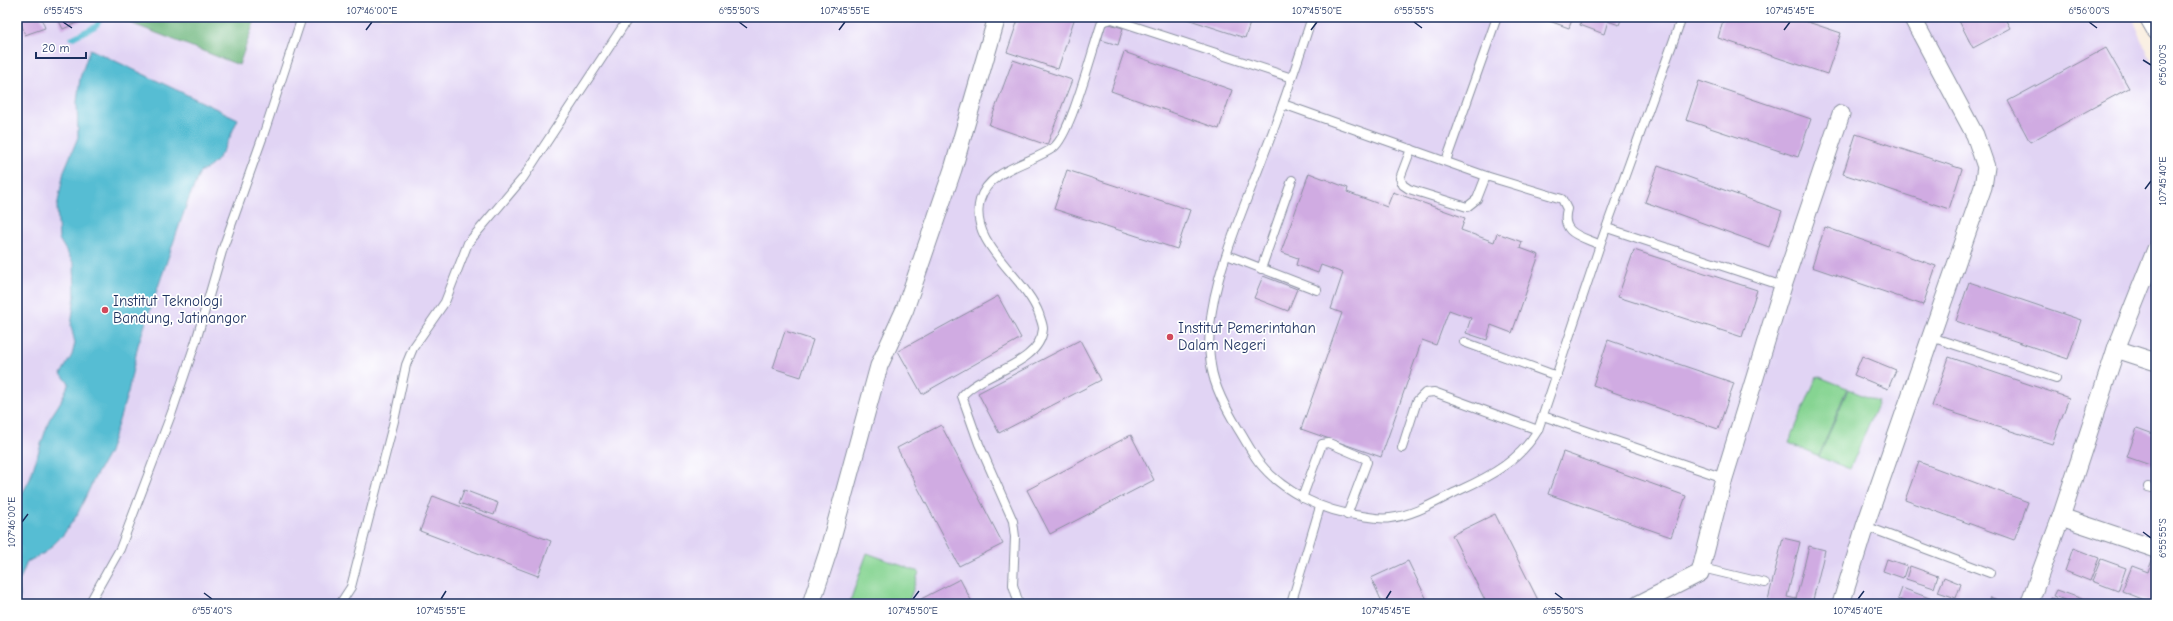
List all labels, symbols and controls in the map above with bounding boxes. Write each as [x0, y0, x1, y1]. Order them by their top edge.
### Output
text: 6°55'45"S [43, 5, 83, 17]
text: 107°46'00"E [347, 5, 397, 17]
text: 6°55'50"S [719, 5, 760, 17]
text: 107°45'55"E [820, 5, 870, 17]
text: 107°45'50"E [1292, 5, 1342, 17]
text: 6°55'55"S [1394, 5, 1434, 17]
text: 107°45'45"E [1766, 5, 1814, 17]
text: 6°56'00"S [2068, 5, 2110, 17]
scale bar [36, 34, 86, 60]
text: 20 m [42, 41, 70, 55]
text: 6°56'00"S [2157, 44, 2169, 86]
text: 107°45'40"E [2157, 156, 2169, 206]
place label: Institut Teknologi Bandung, Jatinangor [113, 292, 246, 327]
marker: Institut Teknologi Bandung, Jatinangor [100, 305, 110, 315]
place label: Institut Pemerintahan Dalam Negeri [1178, 319, 1316, 354]
marker: Institut Pemerintahan Dalam Negeri [1165, 332, 1175, 342]
text: 107°46'00"E [6, 497, 18, 547]
text: 6°55'55"S [2157, 518, 2169, 558]
text: 6°55'40"S [192, 605, 232, 617]
text: 107°45'55"E [416, 605, 466, 617]
text: 107°45'50"E [888, 605, 938, 617]
text: 107°45'45"E [1362, 605, 1410, 617]
text: 6°55'50"S [1543, 605, 1584, 617]
text: 107°45'40"E [1833, 605, 1883, 617]

